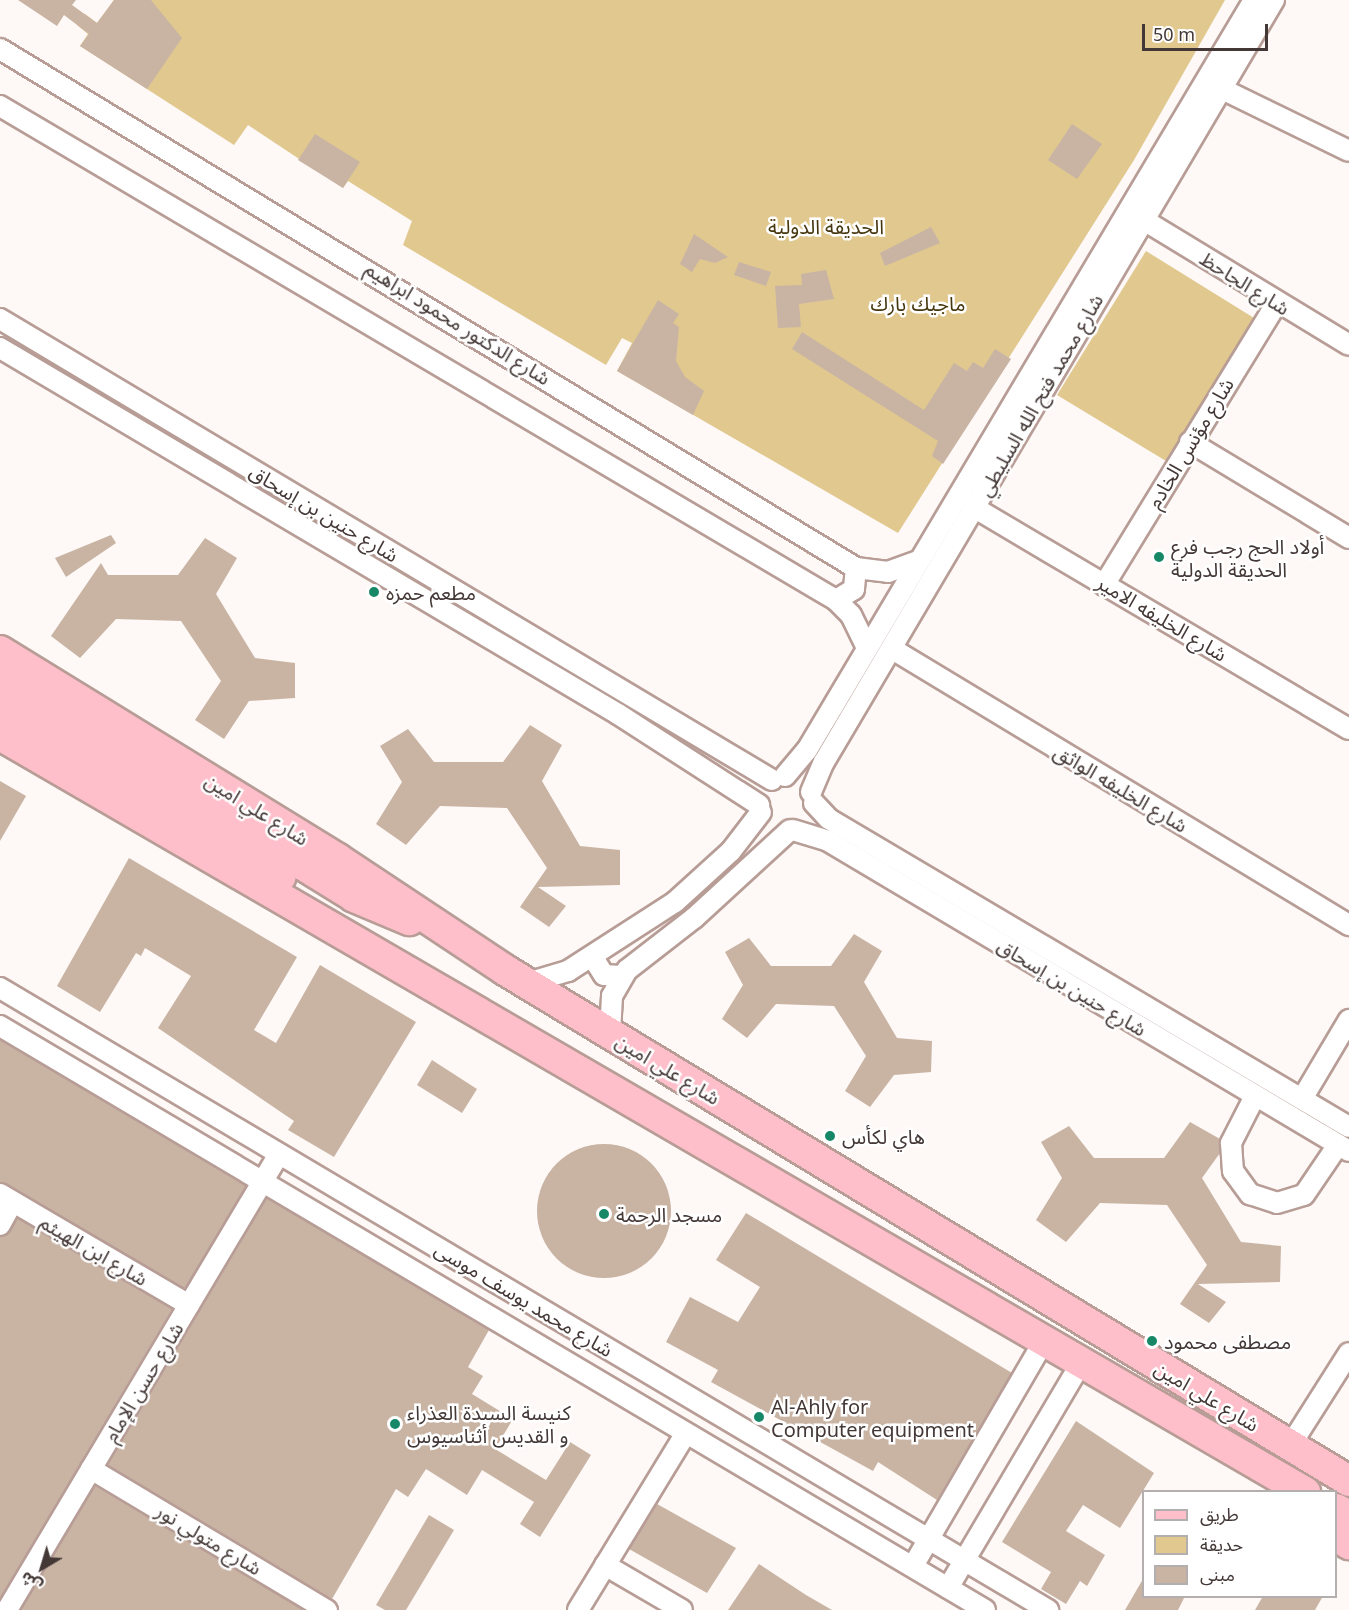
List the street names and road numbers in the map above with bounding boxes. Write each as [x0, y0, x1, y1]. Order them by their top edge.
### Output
street label: شارع الجاحظ [1196, 246, 1294, 320]
street label: شارع الدكتور محمود ابراهيم [361, 256, 555, 390]
street label: شارع محمد فتح الله السليطي [972, 290, 1108, 500]
street label: شارع مؤنس الخادم [1142, 373, 1238, 513]
street label: شارع حنين بن إسحاق [245, 459, 403, 567]
street label: شارع الخليفه الامير [1093, 570, 1231, 666]
street label: شارع الخليفه الواثق [1050, 739, 1192, 837]
street label: شارع علي امين [201, 768, 313, 850]
street label: شارع حنين بن إسحاق [993, 933, 1151, 1041]
street label: شارع علي امين [611, 1028, 725, 1110]
street label: شارع ابن الهيثم [36, 1210, 152, 1290]
street label: شارع محمد يوسف موسى [431, 1236, 617, 1362]
street label: شارع حسن الإمام [98, 1318, 188, 1446]
street label: شارع علي امين [1150, 1355, 1264, 1437]
street label: شارع متولي نور [152, 1498, 266, 1580]

